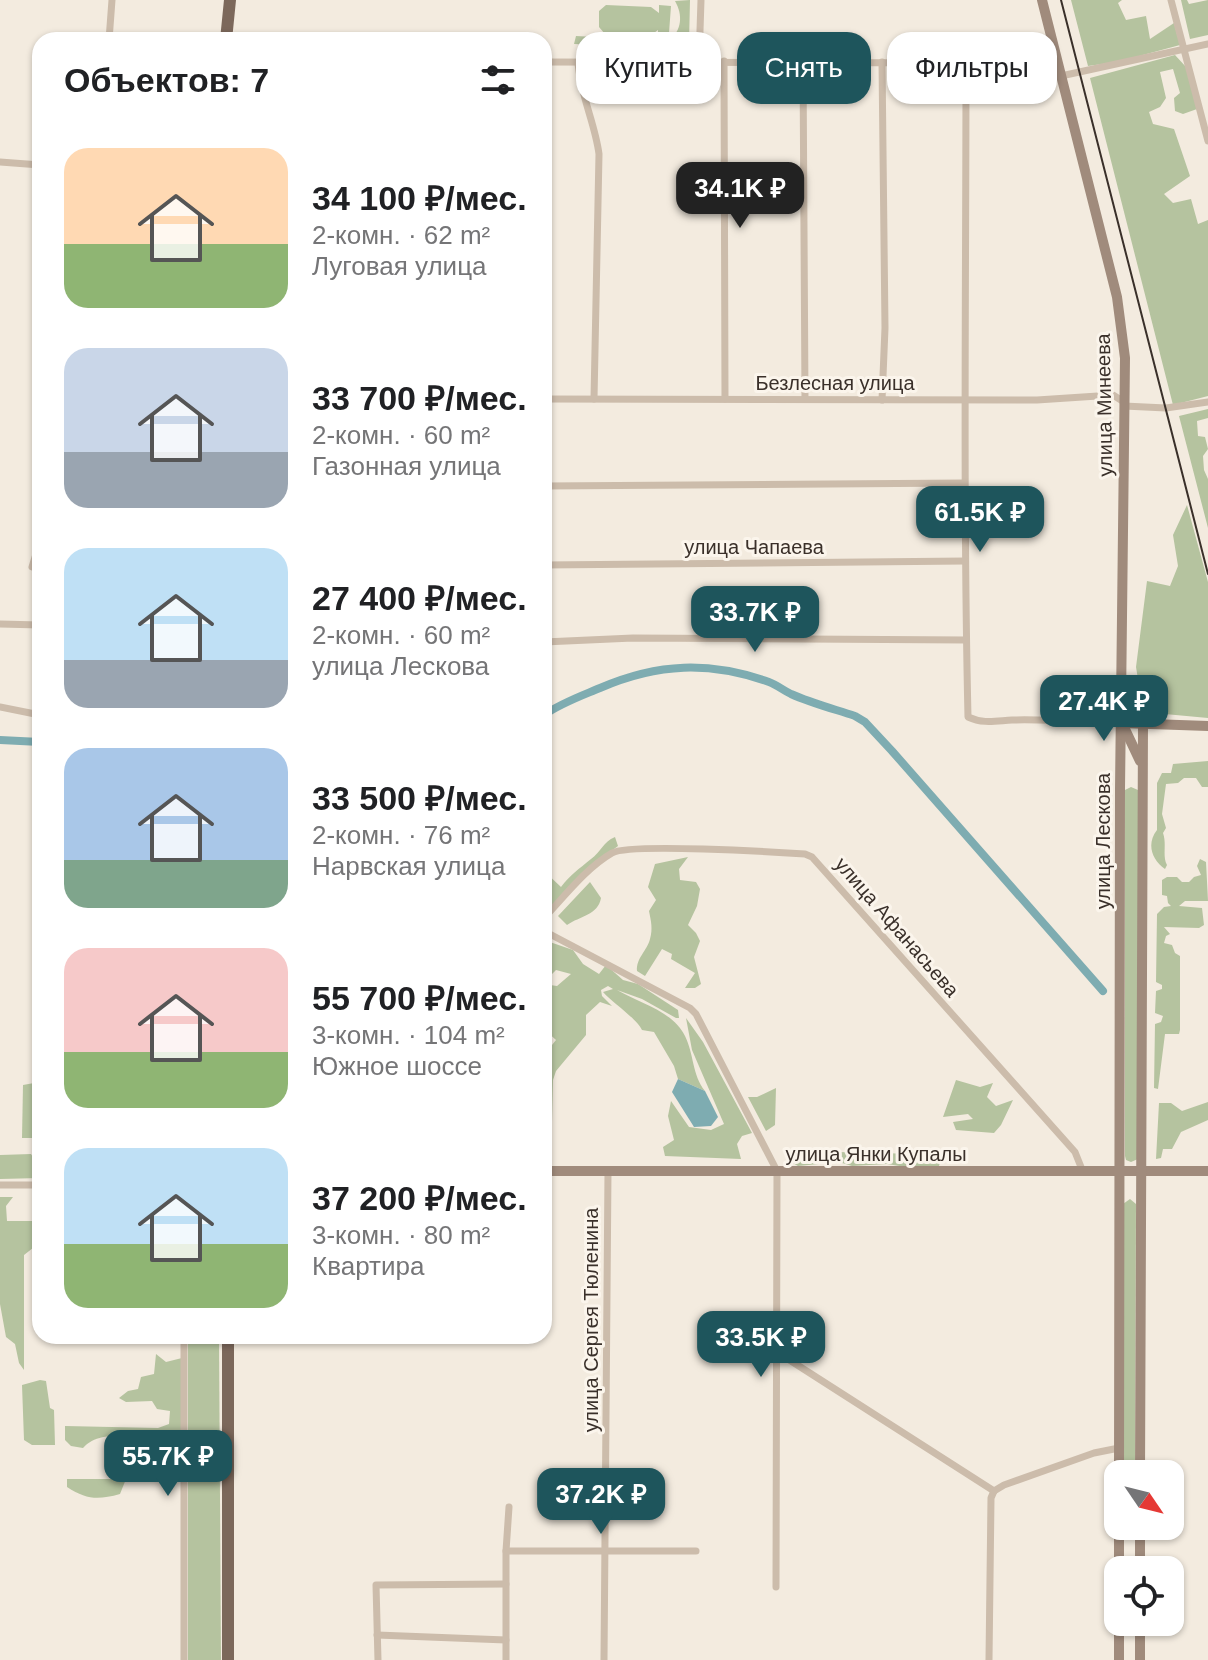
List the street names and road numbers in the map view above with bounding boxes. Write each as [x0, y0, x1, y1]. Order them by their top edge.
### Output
street label: улица Минеева [1092, 332, 1116, 477]
street label: Безлесная улица [755, 372, 915, 394]
street label: улица Чапаева [684, 536, 825, 558]
street label: улица Лескова [1092, 772, 1114, 909]
street label: улица Афанасьева [831, 853, 964, 1002]
street label: улица Янки Купалы [785, 1143, 967, 1165]
street label: улица Сергея Тюленина [580, 1207, 602, 1432]

